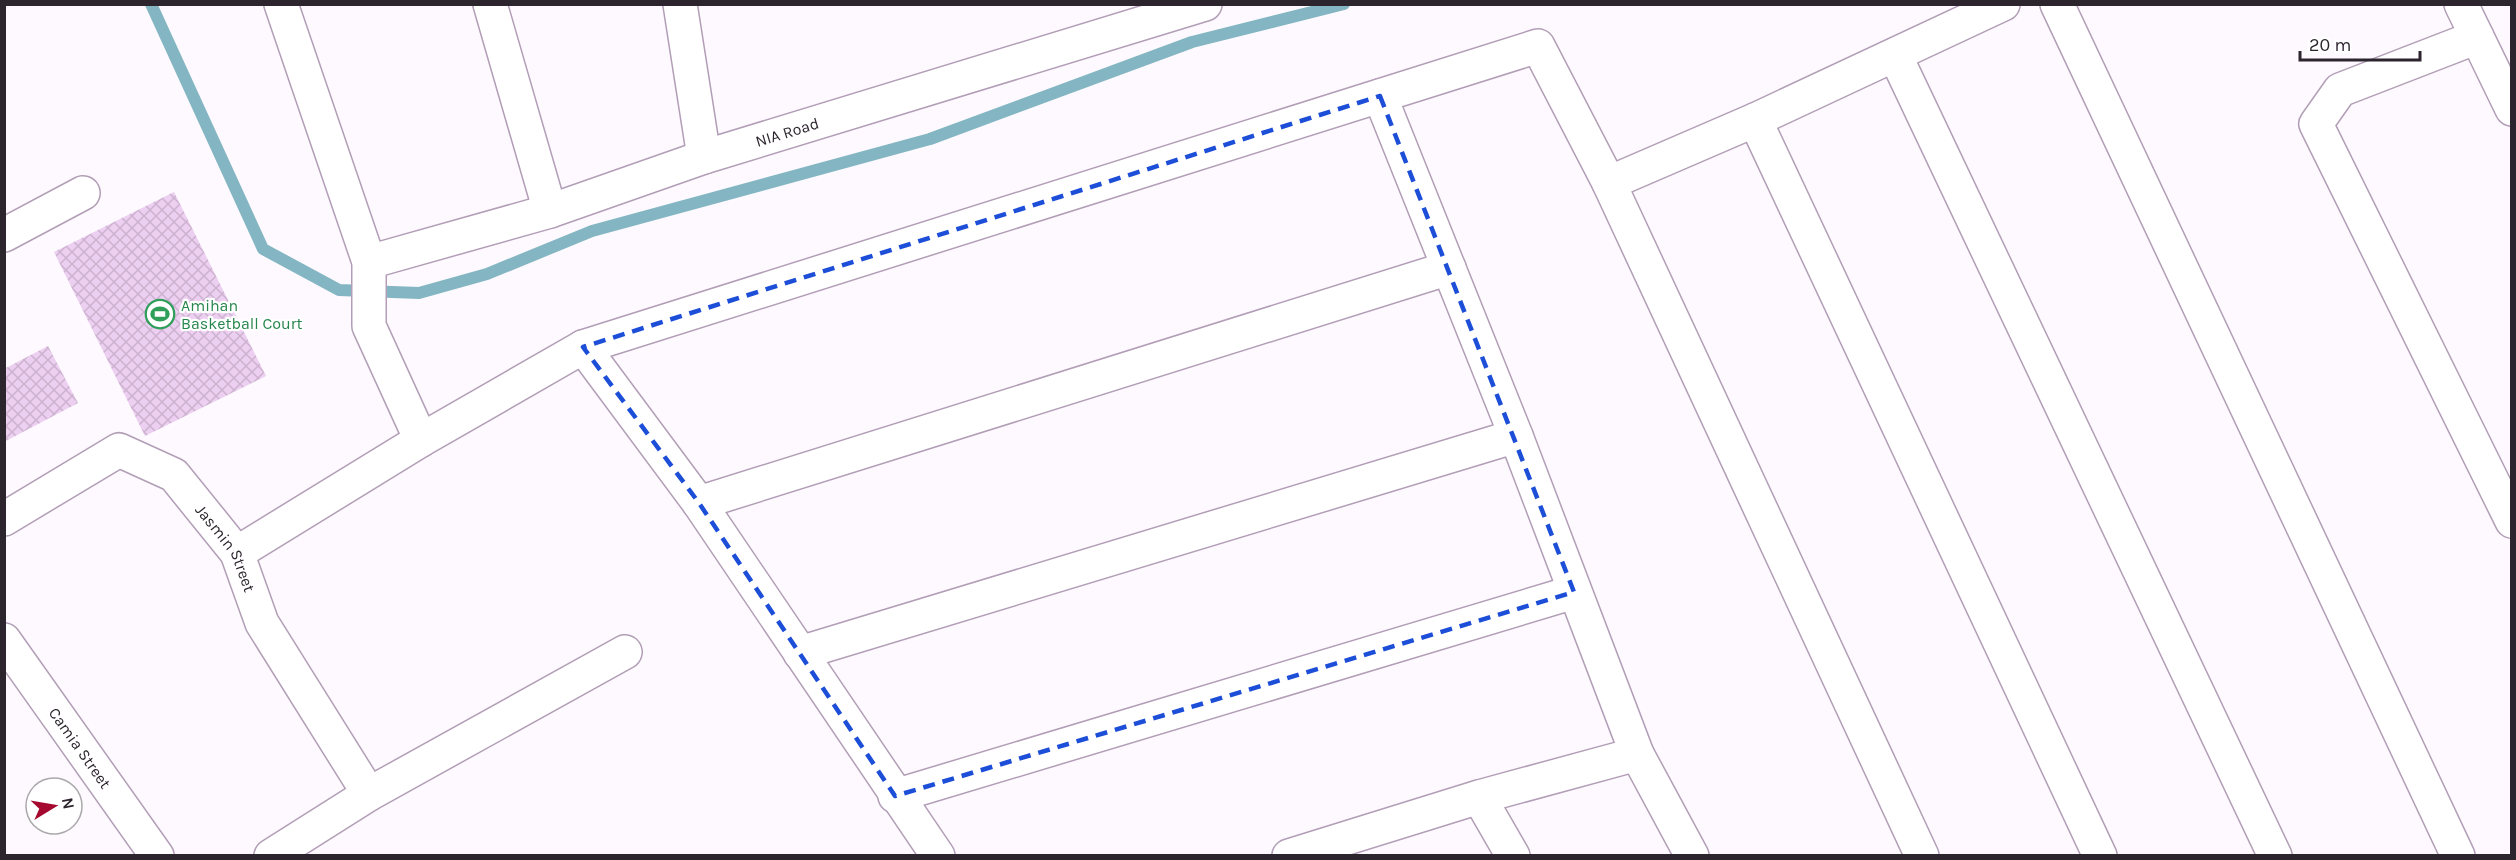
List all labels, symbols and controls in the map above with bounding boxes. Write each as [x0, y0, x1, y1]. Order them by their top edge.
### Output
scale bar [2300, 24, 2420, 62]
text: 20 m [2309, 34, 2351, 56]
street label: NIA Road [753, 114, 821, 151]
place label: Amihan Basketball Court [181, 296, 303, 333]
sports icon: Amihan Basketball Court [144, 298, 176, 330]
street label: Jasmin Street [191, 500, 259, 595]
street label: Camia Street [45, 704, 115, 792]
north arrow [24, 776, 84, 836]
text: N [58, 796, 79, 811]

